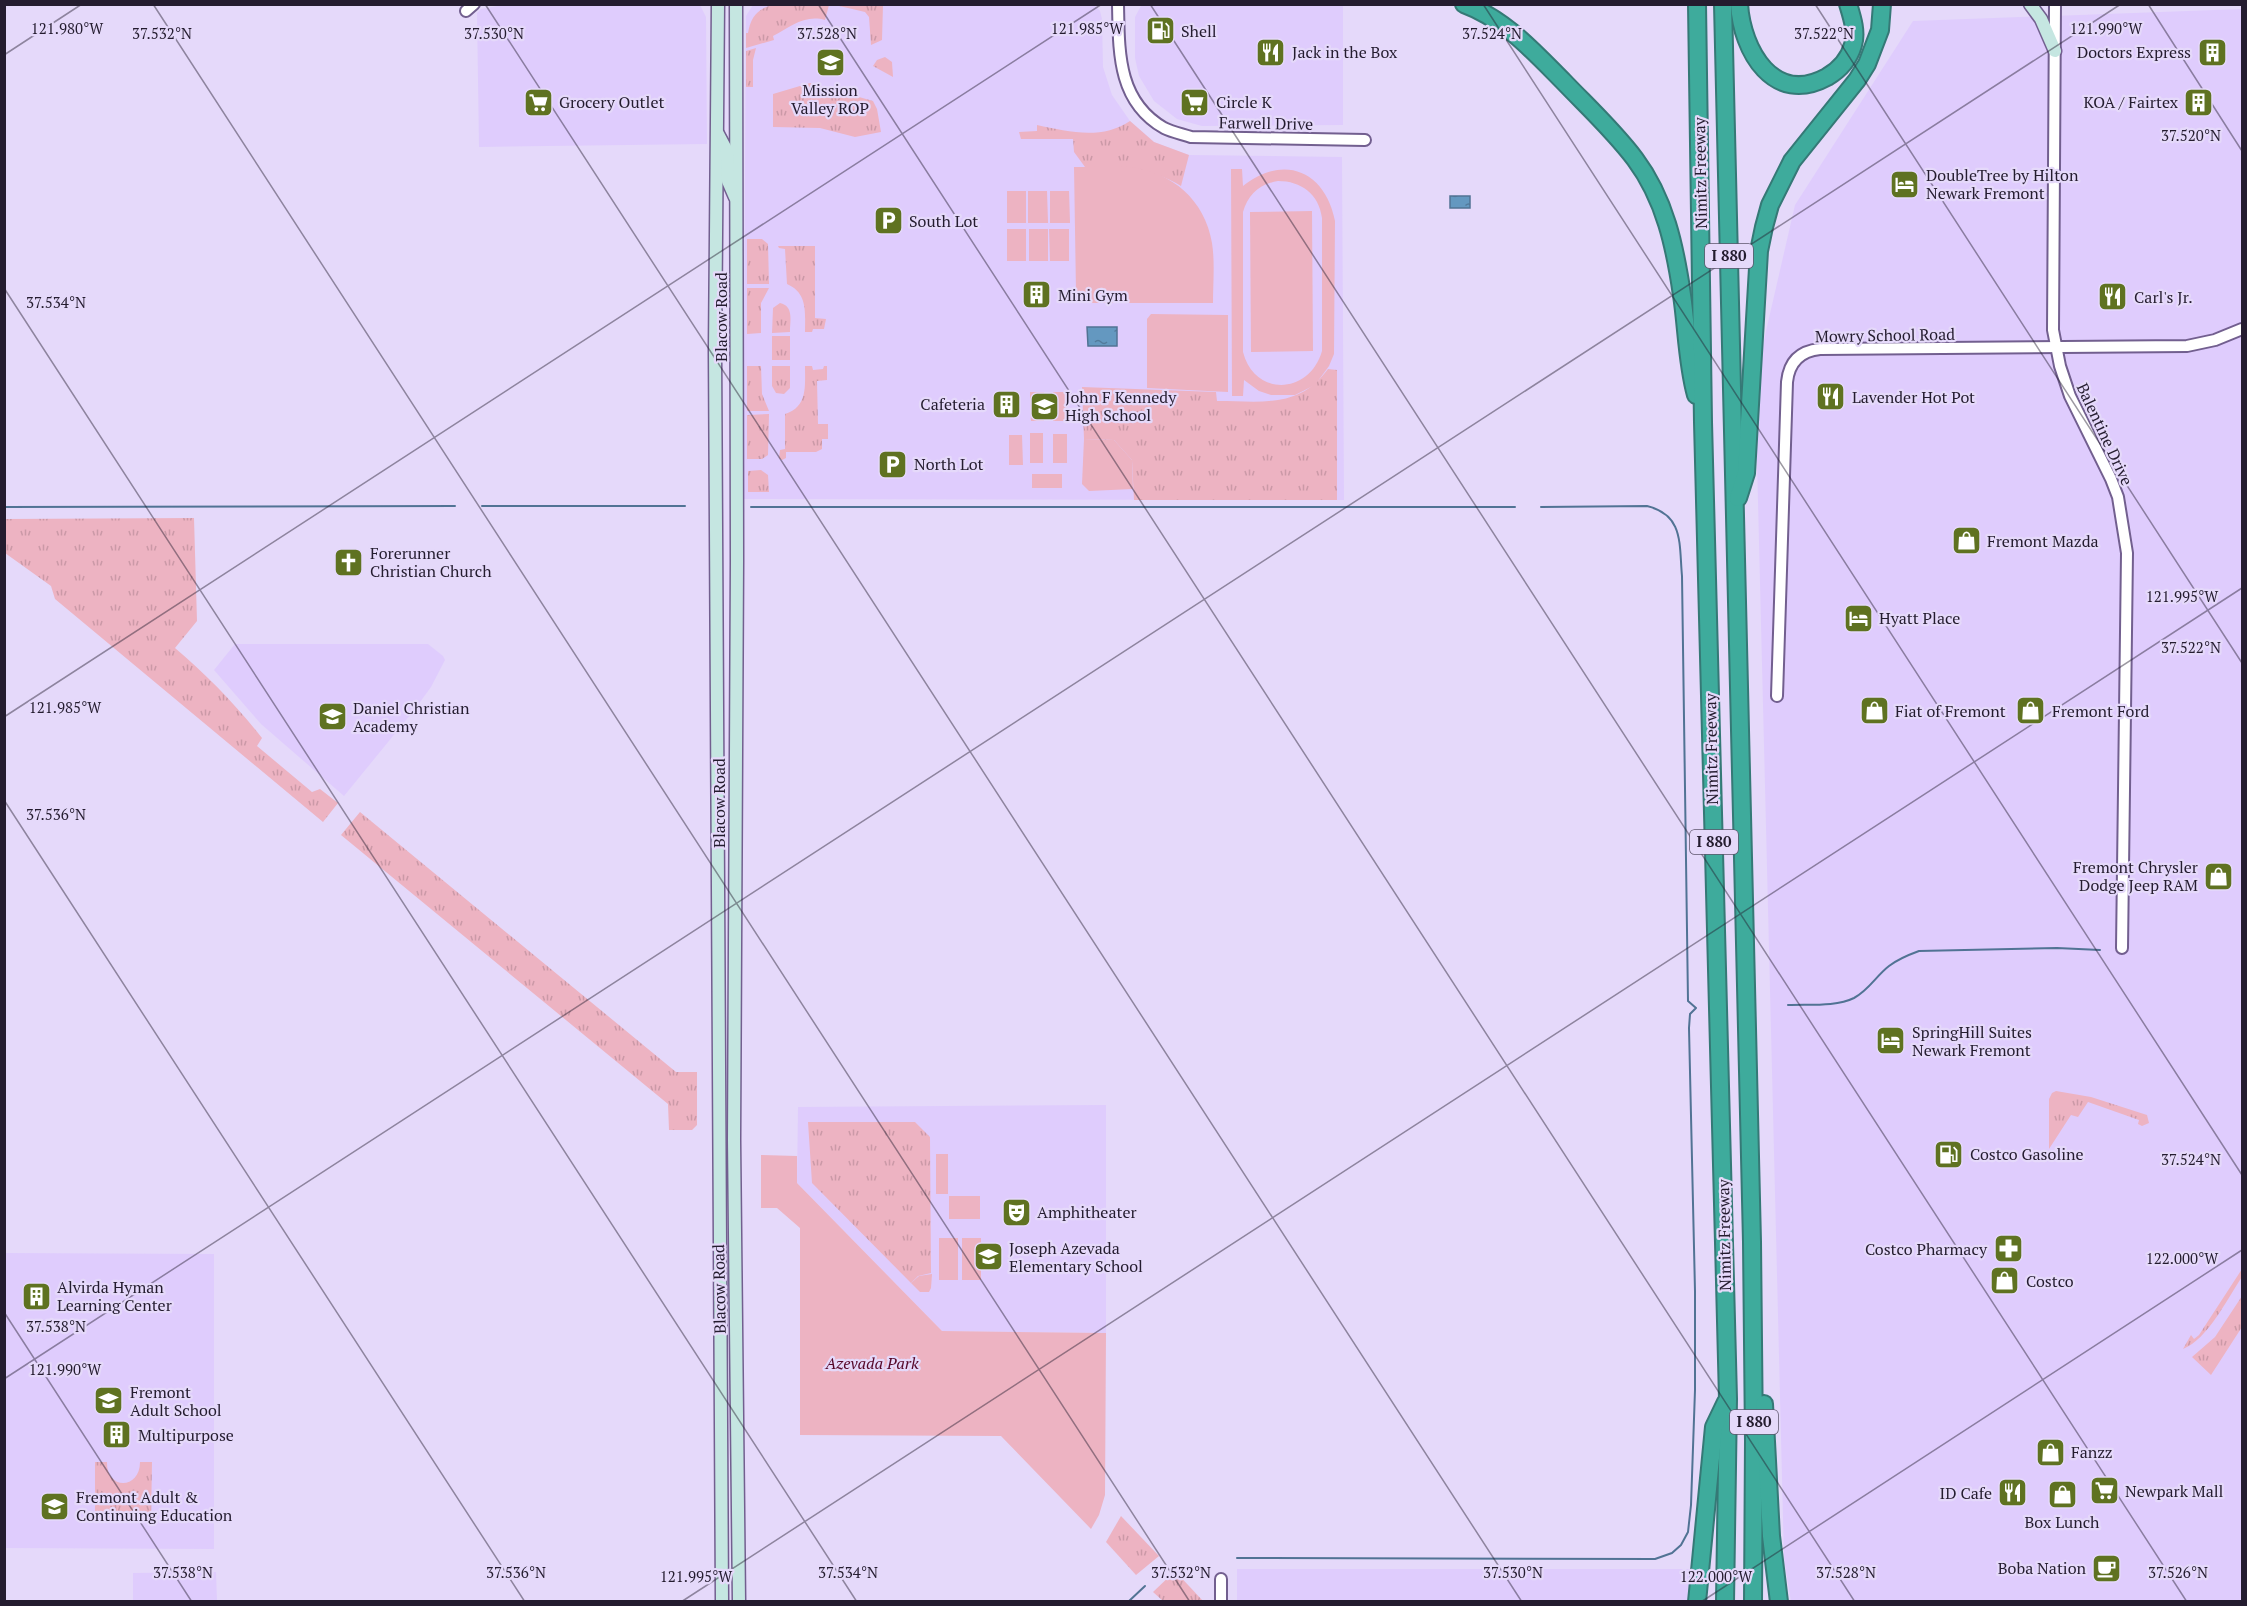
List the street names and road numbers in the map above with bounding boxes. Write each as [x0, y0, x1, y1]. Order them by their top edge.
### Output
street label: Farwell Drive [1219, 111, 1313, 135]
street label: Nimitz Freeway [1688, 116, 1712, 229]
road number: I 880 [1705, 244, 1753, 268]
street label: Blacow Road [710, 272, 732, 362]
street label: Mowry School Road [1815, 323, 1955, 347]
street label: Balentine Drive [2072, 379, 2138, 489]
street label: Nimitz Freeway [1699, 692, 1723, 805]
street label: Blacow Road [708, 758, 730, 848]
road number: I 880 [1690, 830, 1738, 854]
street label: Nimitz Freeway [1712, 1178, 1736, 1291]
street label: Blacow Road [707, 1244, 731, 1334]
road number: I 880 [1730, 1410, 1778, 1434]

